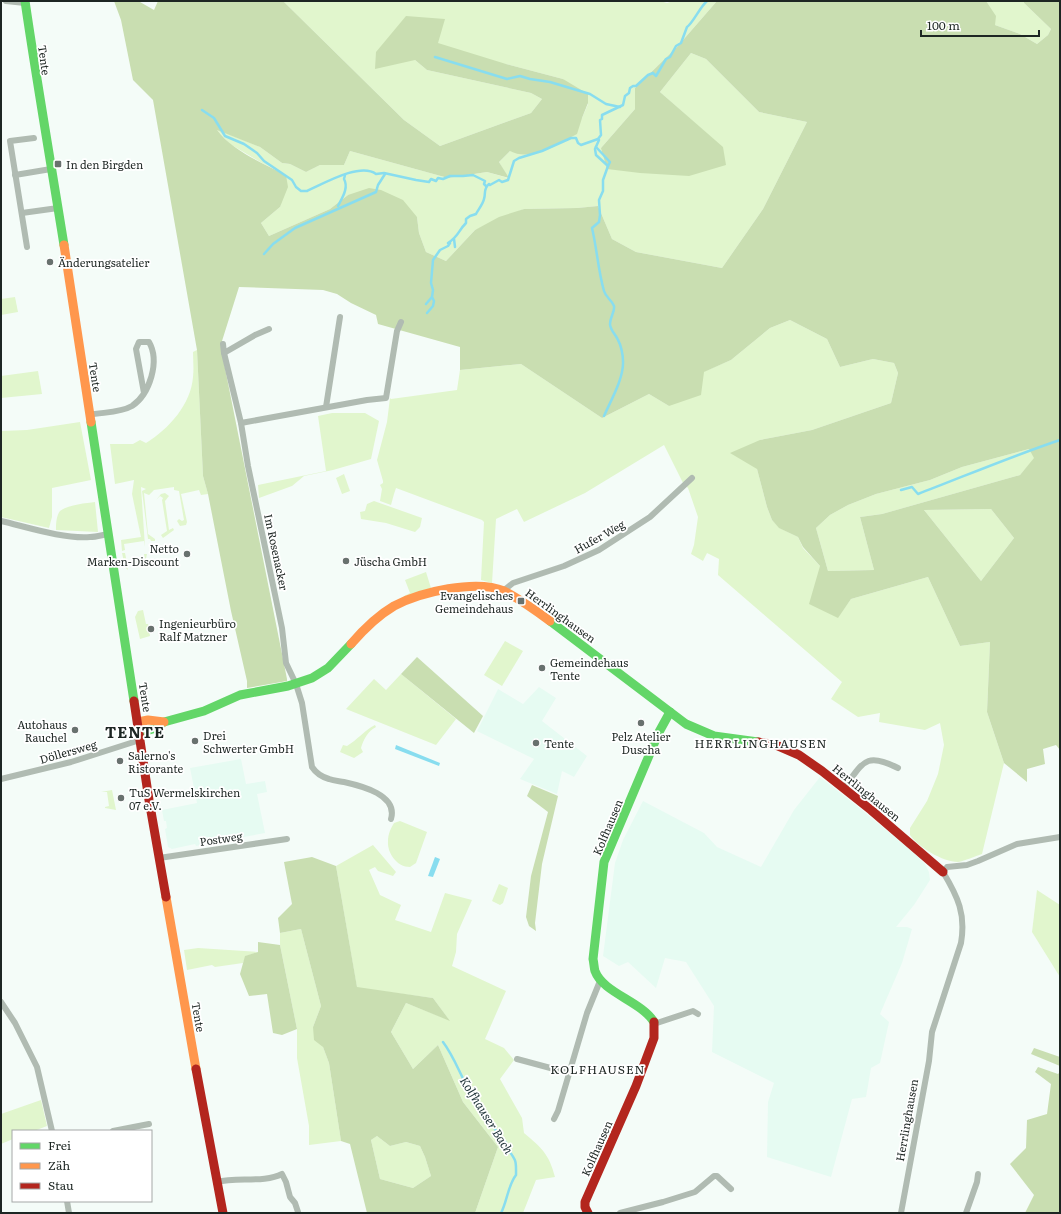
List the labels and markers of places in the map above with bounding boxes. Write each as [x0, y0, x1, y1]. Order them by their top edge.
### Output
place label: In den Birgden [66, 156, 143, 172]
marker: In den Birgden [53, 159, 63, 169]
place label: Änderungsatelier [58, 254, 150, 270]
marker: Änderungsatelier [45, 257, 55, 267]
place label: Netto Marken-Discount [87, 540, 180, 569]
marker: Netto Marken-Discount [182, 549, 192, 559]
place label: Jüscha GmbH [354, 553, 427, 569]
marker: Jüscha GmbH [341, 556, 351, 566]
place label: Evangelisches Gemeindehaus [435, 587, 513, 616]
marker: Evangelisches Gemeindehaus [516, 596, 526, 606]
place label: Ingenieurbüro Ralf Matzner [159, 615, 236, 644]
marker: Ingenieurbüro Ralf Matzner [146, 624, 156, 634]
place label: Gemeindehaus Tente [550, 654, 628, 683]
marker: Gemeindehaus Tente [537, 663, 547, 673]
place label: Autohaus Rauchel [17, 716, 67, 745]
marker: Pelz Atelier Duscha [636, 718, 646, 728]
marker: Autohaus Rauchel [70, 725, 80, 735]
place label: Drei Schwerter GmbH [203, 727, 294, 756]
place label: Pelz Atelier Duscha [611, 728, 671, 757]
place label: Tente [544, 735, 574, 751]
marker: Drei Schwerter GmbH [190, 736, 200, 746]
marker: Tente [531, 738, 541, 748]
place label: Salerno's Ristorante [128, 747, 184, 776]
marker: Salerno's Ristorante [115, 756, 125, 766]
place label: TuS Wermelskirchen 07 e.V. [129, 784, 240, 813]
marker: TuS Wermelskirchen 07 e.V. [116, 793, 126, 803]

